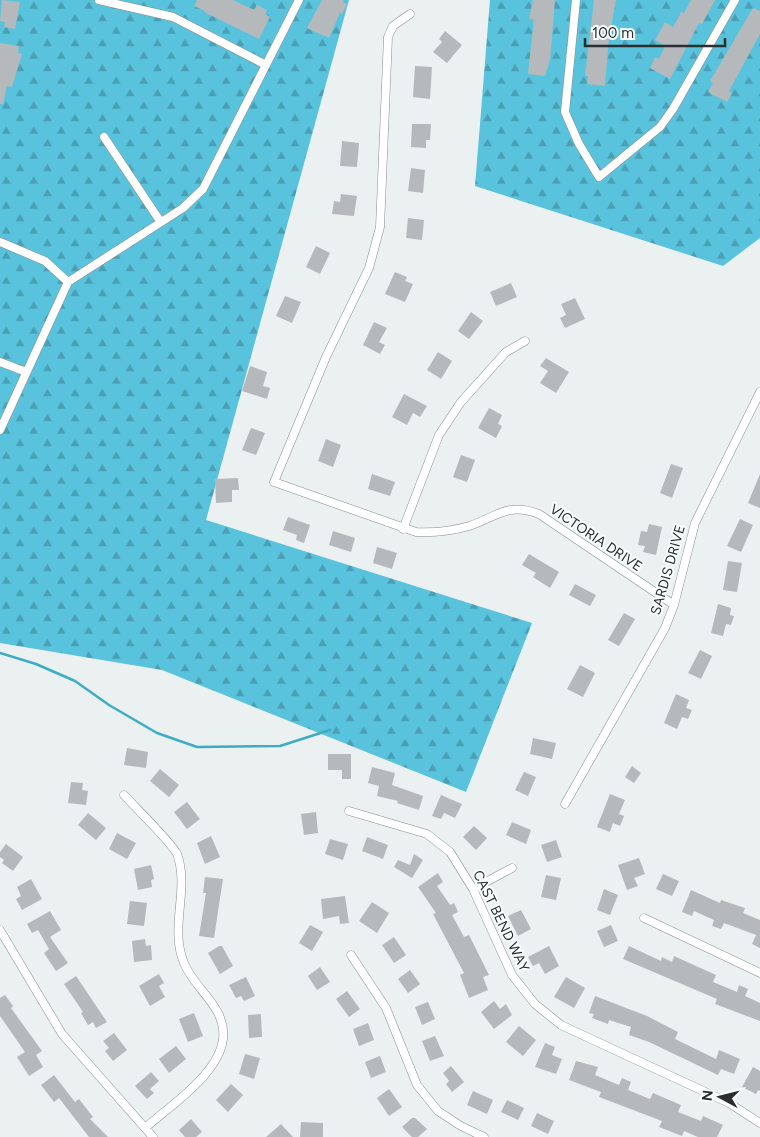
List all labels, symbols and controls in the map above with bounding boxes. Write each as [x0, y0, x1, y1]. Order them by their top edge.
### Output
scale bar [585, 15, 725, 47]
text: 100 m [592, 24, 634, 42]
street label: VICTORIA DRIVE [547, 501, 645, 575]
street label: SARDIS DRIVE [647, 523, 689, 617]
street label: CAST BEND WAY [469, 867, 533, 975]
north arrow [695, 1072, 745, 1122]
text: N [698, 1089, 717, 1102]

